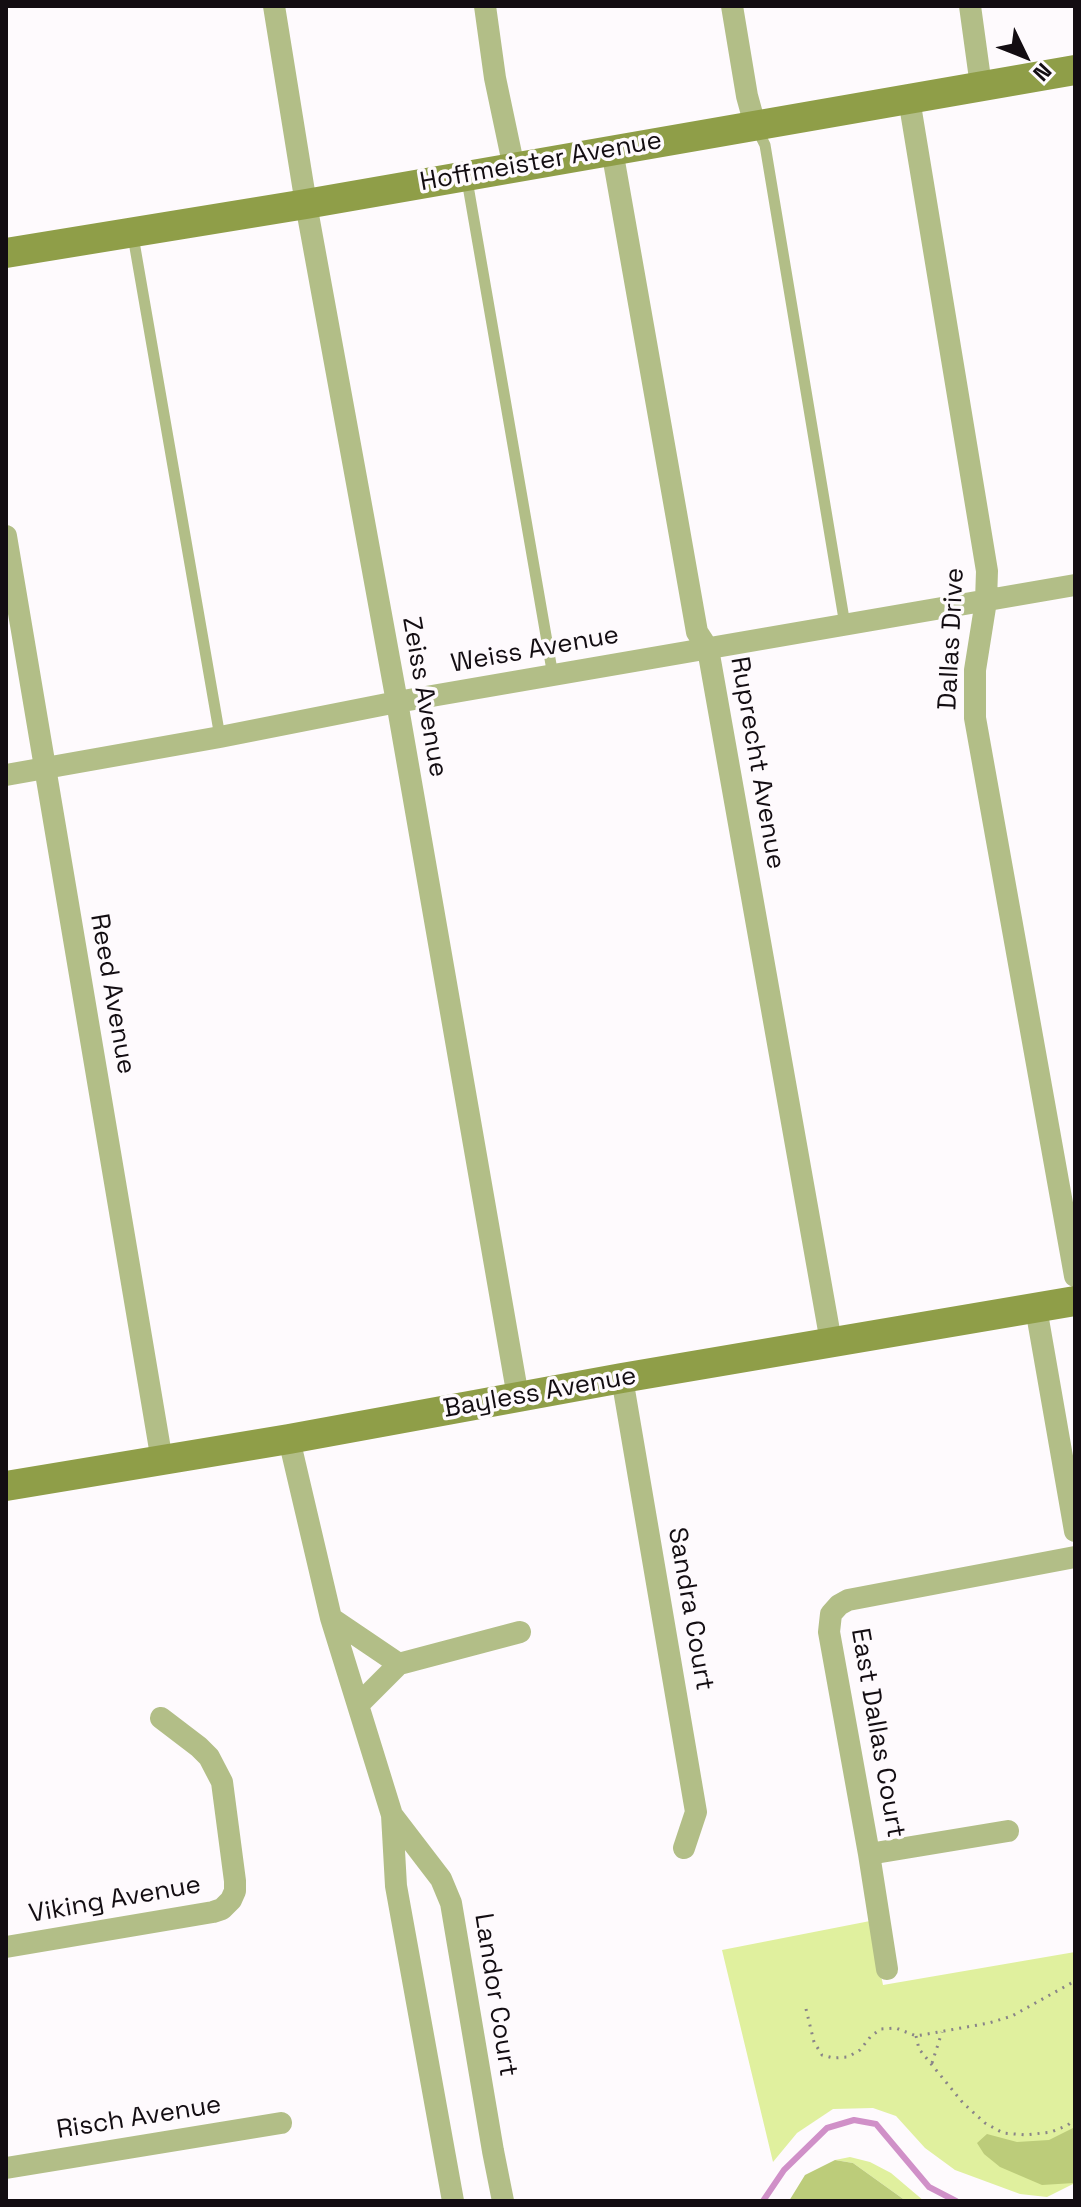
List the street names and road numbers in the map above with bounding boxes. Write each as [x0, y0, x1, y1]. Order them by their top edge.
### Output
street label: Hoffmeister Avenue [418, 125, 664, 199]
street label: Dallas Drive [933, 567, 971, 711]
street label: Zeiss Avenue [395, 614, 453, 780]
street label: Weiss Avenue [449, 620, 621, 680]
street label: Ruprecht Avenue [723, 654, 791, 872]
street label: Reed Avenue [83, 911, 141, 1077]
street label: Bayless Avenue [441, 1361, 639, 1425]
street label: Sandra Court [660, 1525, 720, 1693]
street label: East Dallas Court [843, 1626, 911, 1840]
street label: Viking Avenue [27, 1870, 203, 1930]
street label: Landor Court [467, 1911, 523, 2079]
street label: Risch Avenue [54, 2090, 224, 2146]

